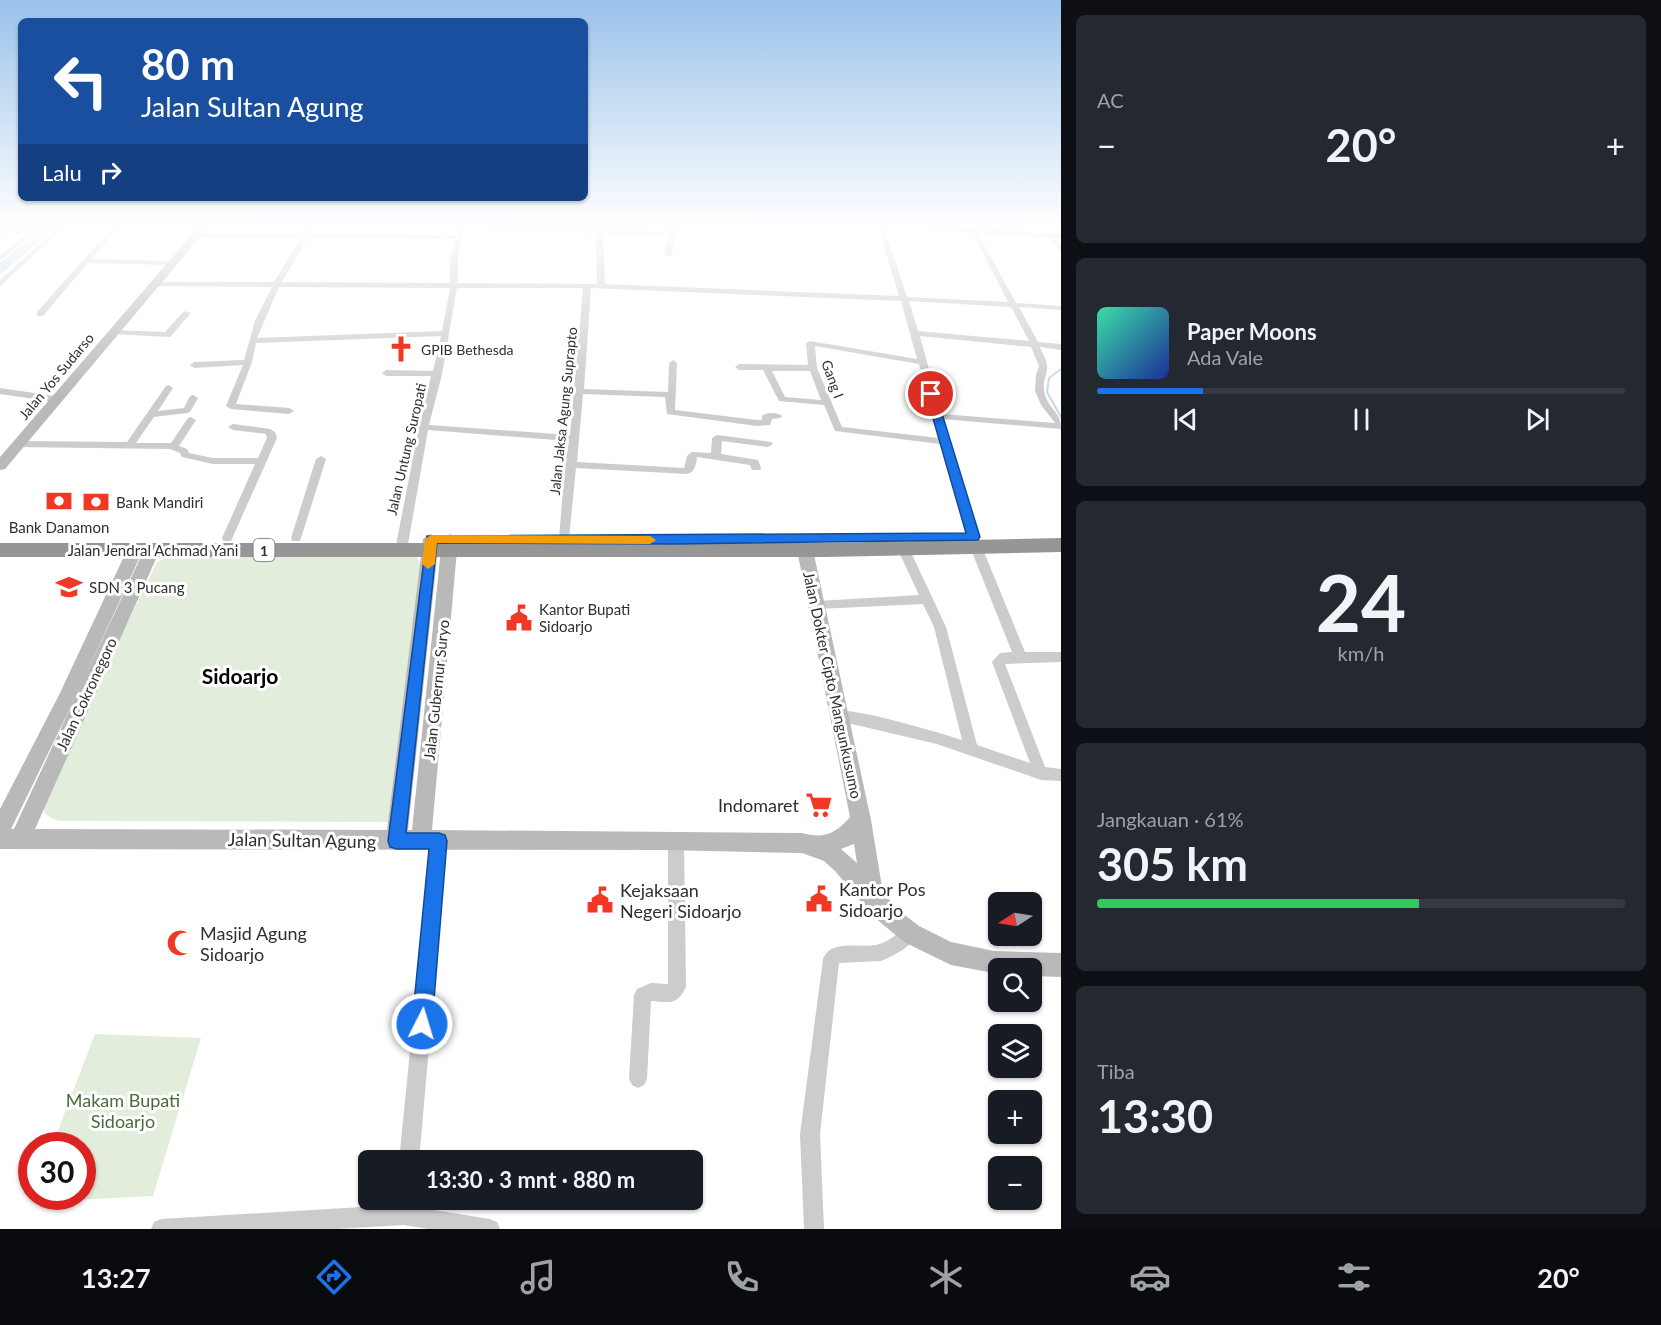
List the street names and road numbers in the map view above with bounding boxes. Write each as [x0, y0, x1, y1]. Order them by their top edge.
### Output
street label: Jalan Jaksa Agung Suprapto [546, 326, 580, 496]
street label: Jalan Yos Sudarso [15, 329, 97, 423]
street label: Gang I [818, 357, 848, 401]
street label: Jalan Untung Suropati [383, 381, 429, 517]
road number: 1 [254, 539, 274, 561]
street label: Jalan Jendral Achmad Yani [68, 541, 238, 559]
street label: Jalan Dokter Cipto Mangunkusumo [800, 570, 866, 800]
street label: Jalan Gubernur Suryo [420, 619, 452, 761]
street label: Jalan Cokronegoro [52, 635, 120, 753]
street label: Jalan Sultan Agung [228, 828, 376, 852]

